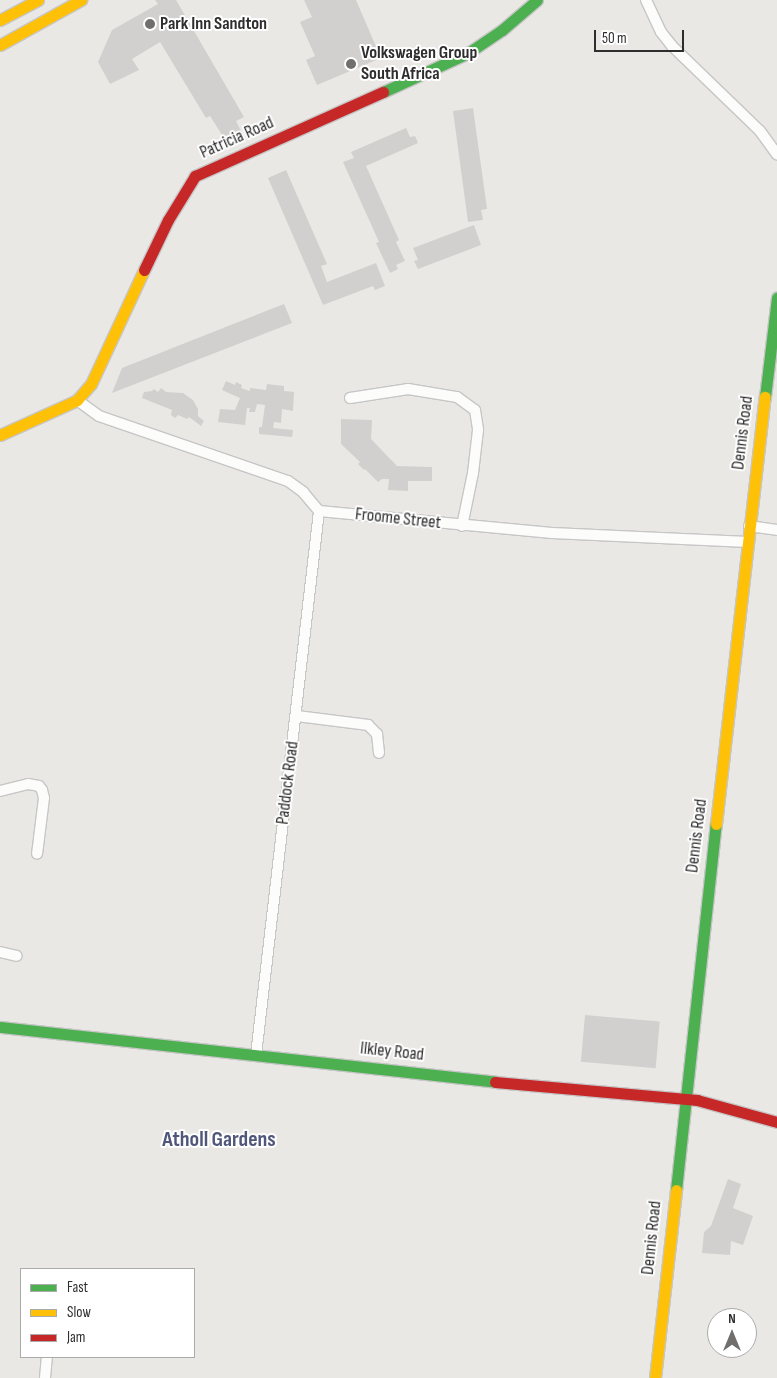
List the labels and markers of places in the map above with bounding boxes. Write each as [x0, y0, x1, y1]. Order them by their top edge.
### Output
place label: Park Inn Sandton [160, 13, 267, 35]
marker: Park Inn Sandton [144, 18, 156, 30]
place label: Volkswagen Group South Africa [361, 43, 477, 86]
marker: Volkswagen Group South Africa [345, 58, 357, 70]

